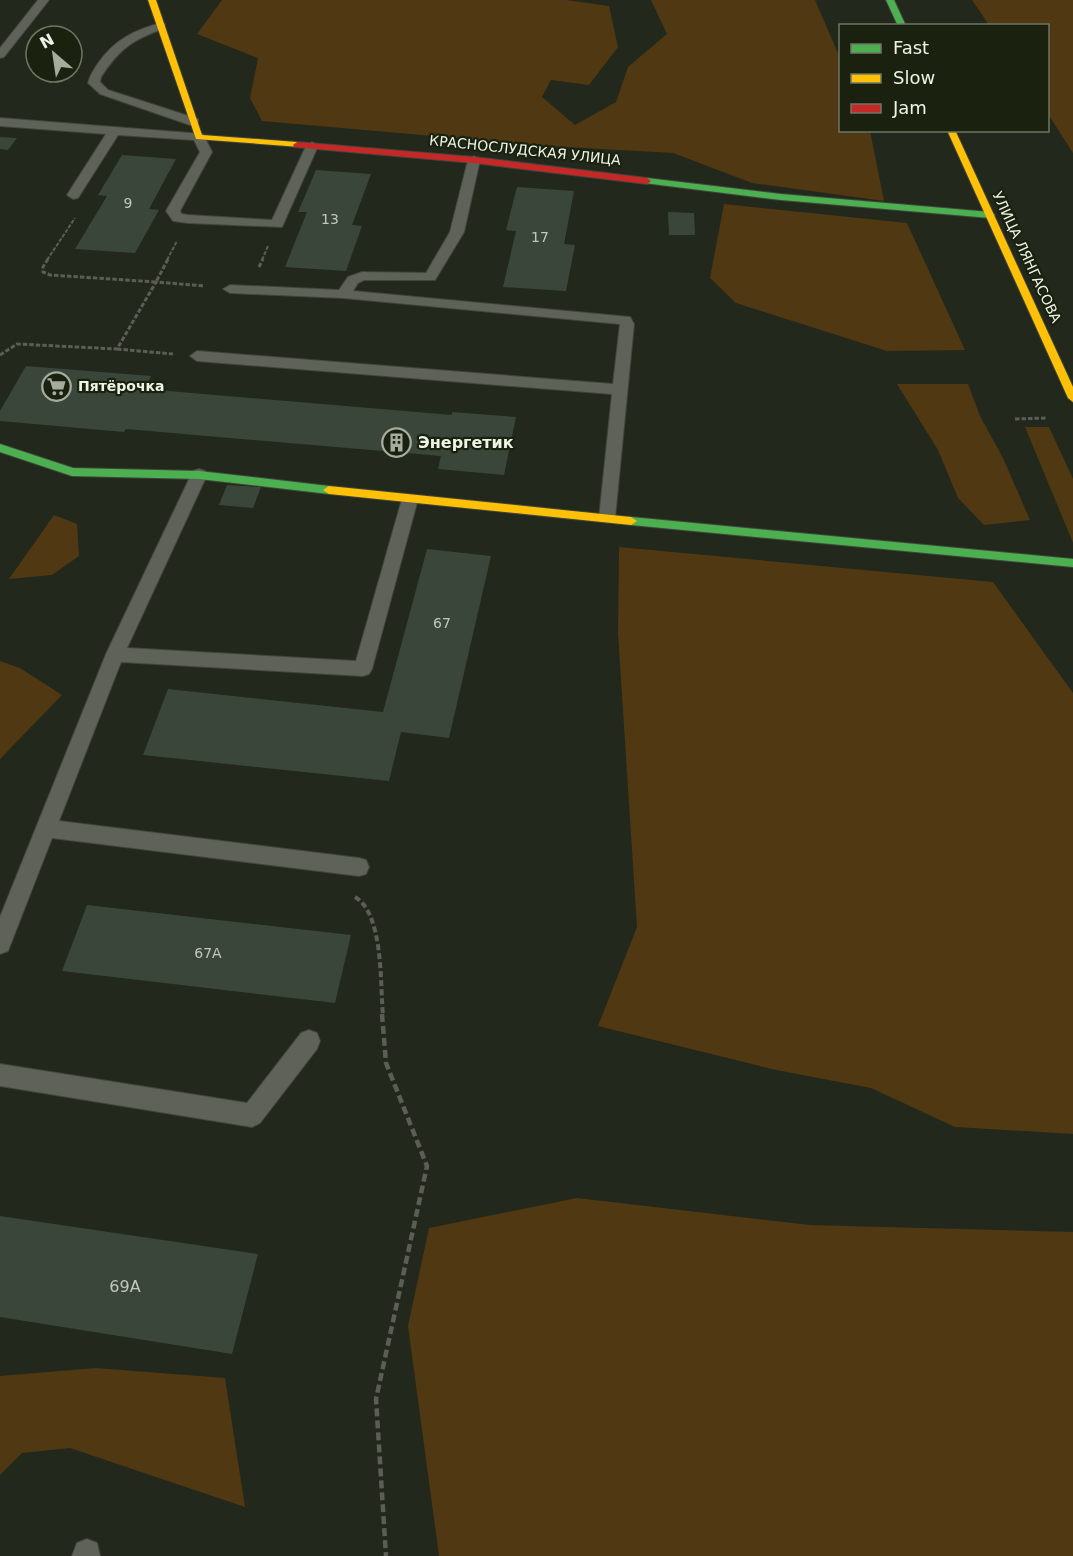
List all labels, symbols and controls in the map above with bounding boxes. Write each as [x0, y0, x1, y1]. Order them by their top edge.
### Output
north arrow [24, 24, 84, 84]
legend [839, 24, 1049, 132]
text: N [37, 30, 57, 53]
text: Fast [893, 37, 929, 58]
text: Slow [893, 67, 935, 88]
text: Jam [892, 97, 927, 118]
street label: КРАСНОСЛУДСКАЯ УЛИЦА [428, 132, 622, 168]
street label: УЛИЦА ЛЯНГАСОВА [989, 189, 1065, 326]
house number: 9 [124, 195, 132, 211]
house number: 13 [321, 211, 339, 227]
house number: 17 [531, 229, 549, 245]
supermarket icon: Пятёрочка [41, 370, 73, 402]
place label: Пятёрочка [78, 378, 165, 394]
building icon: Энергетик [381, 426, 413, 458]
place label: Энергетик [418, 433, 514, 452]
house number: 67 [433, 615, 451, 631]
house number: 67А [194, 945, 222, 961]
house number: 69А [109, 1277, 141, 1296]

